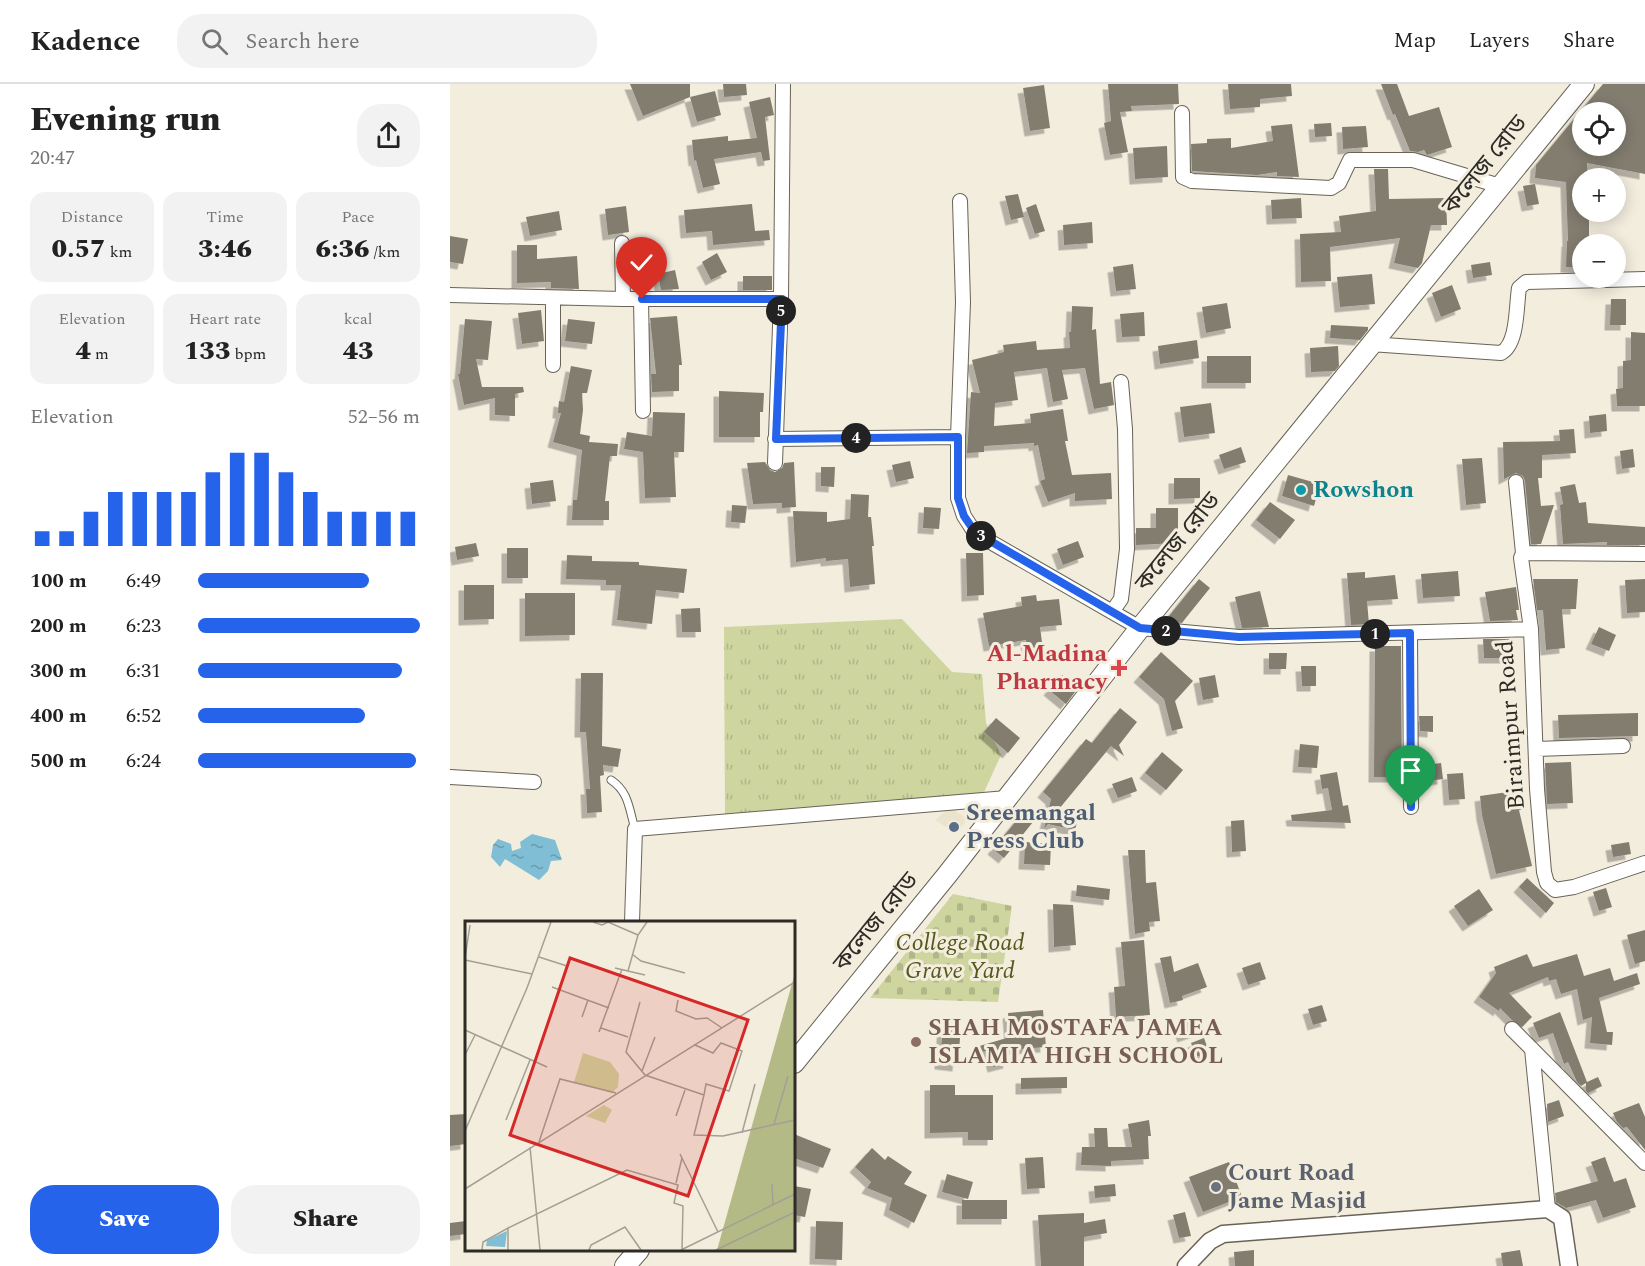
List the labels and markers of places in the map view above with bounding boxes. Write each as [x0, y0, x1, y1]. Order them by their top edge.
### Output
pin [616, 237, 667, 299]
pin: 5 [766, 296, 796, 326]
pin: 4 [841, 423, 871, 453]
place label: Rowshon [1313, 472, 1414, 508]
marker: Rowshon [1294, 483, 1308, 497]
pin: 3 [966, 521, 996, 551]
pin: 2 [1151, 616, 1181, 646]
pin: 1 [1360, 619, 1390, 649]
place label: Al-Madina Pharmacy [986, 636, 1109, 700]
marker: Al-Madina Pharmacy [1112, 661, 1126, 675]
pin [1385, 745, 1436, 807]
place label: Sreemangal Press Club [966, 795, 1096, 859]
marker: Sreemangal Press Club [947, 820, 961, 834]
place label: SHAH MOSTAFA JAMEA ISLAMIA HIGH SCHOOL [928, 1010, 1223, 1074]
marker: SHAH MOSTAFA JAMEA ISLAMIA HIGH SCHOOL [909, 1035, 923, 1049]
place label: Court Road Jame Masjid [1228, 1155, 1366, 1219]
marker: Court Road Jame Masjid [1209, 1180, 1223, 1194]

